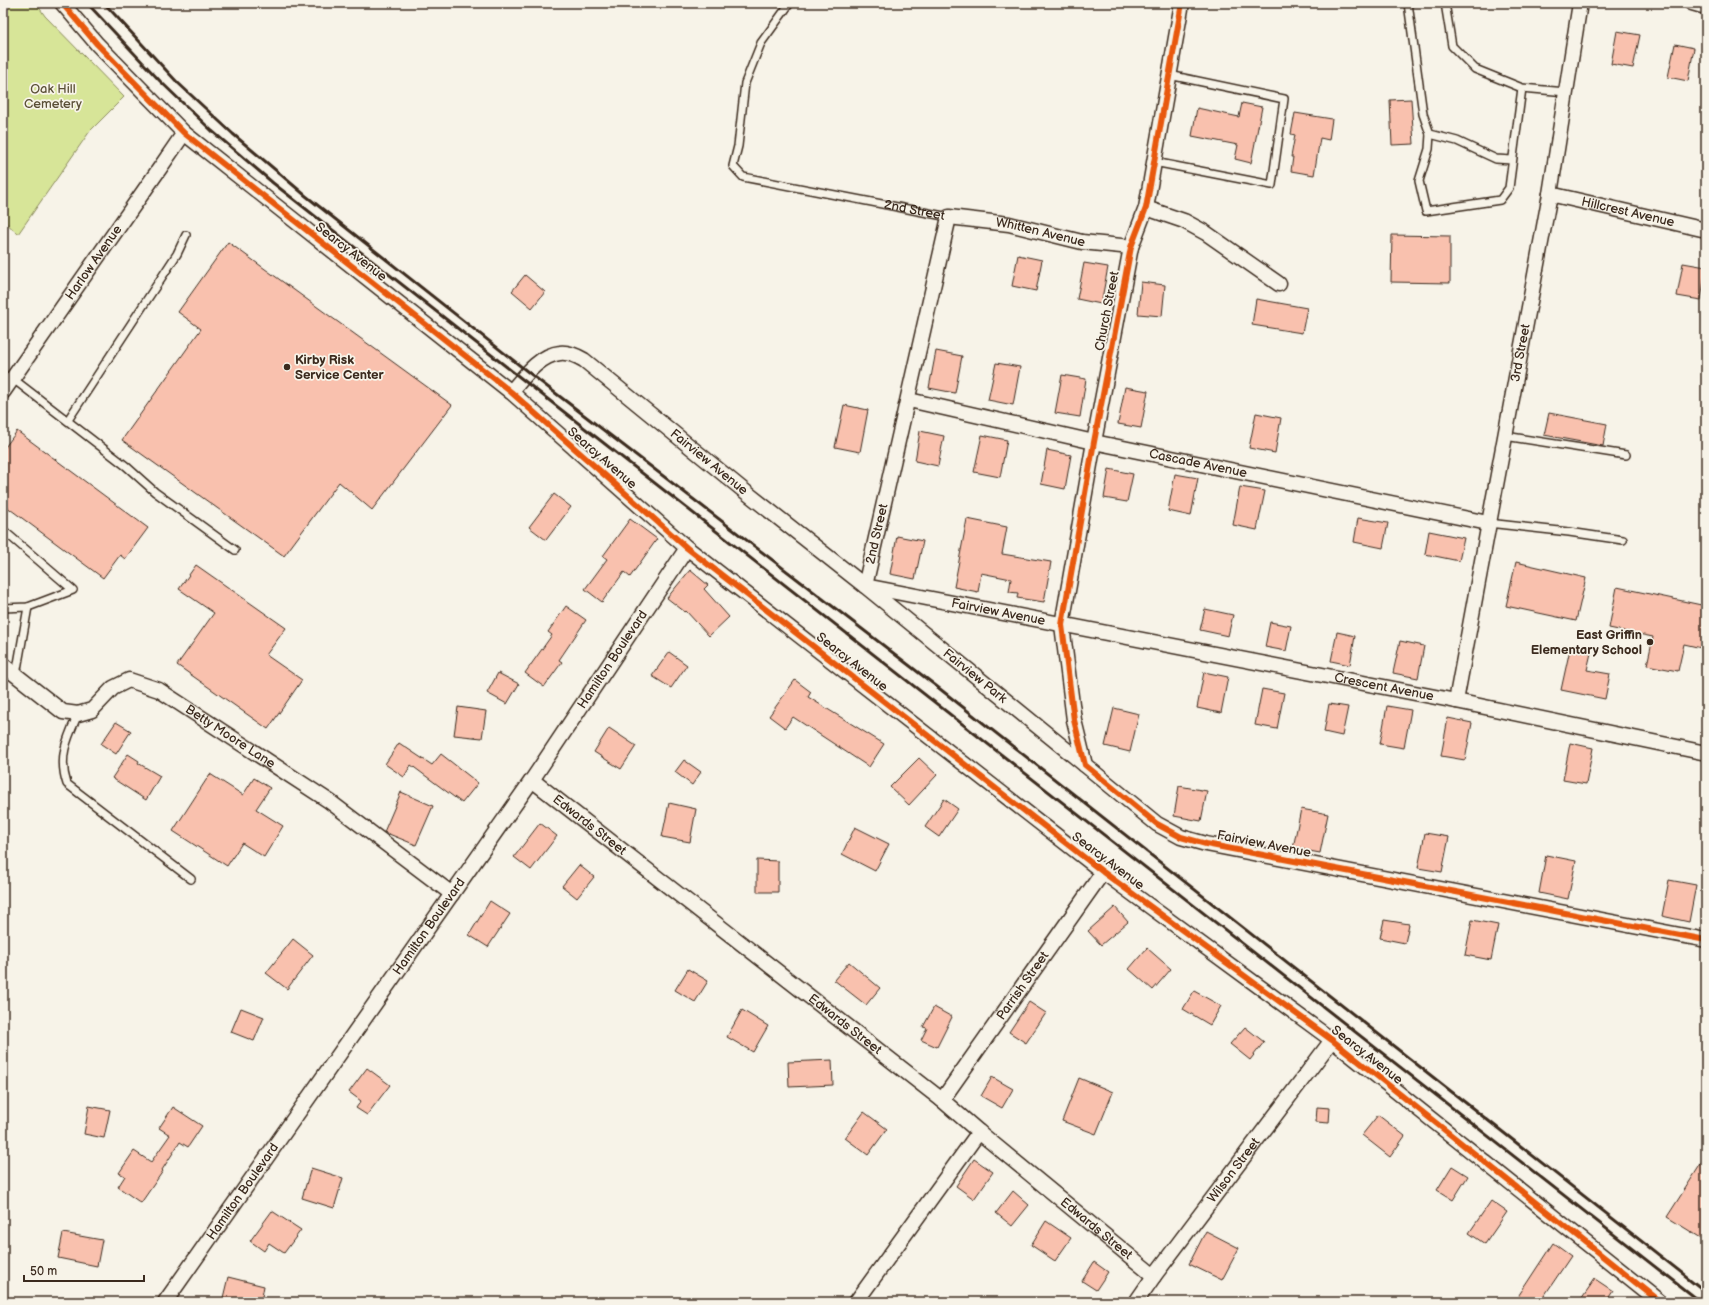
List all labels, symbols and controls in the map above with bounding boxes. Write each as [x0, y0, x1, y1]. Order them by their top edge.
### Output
park label: Oak Hill Cemetery [24, 81, 82, 112]
street label: Hillcrest Avenue [1580, 194, 1676, 231]
street label: 2nd Street [883, 197, 946, 224]
street label: Whitten Avenue [995, 215, 1087, 251]
street label: Searcy Avenue [312, 219, 390, 285]
street label: Harlow Avenue [62, 222, 126, 303]
street label: Church Street [1091, 270, 1123, 352]
street label: 3rd Street [1507, 323, 1534, 383]
place label: Kirby Risk Service Center [295, 352, 385, 383]
marker: Kirby Risk Service Center [282, 362, 292, 372]
street label: Searcy Avenue [564, 424, 640, 493]
street label: Fairview Avenue [667, 426, 751, 499]
street label: Cascade Avenue [1148, 446, 1249, 481]
street label: 2nd Street [862, 502, 891, 566]
street label: Fairview Avenue [950, 595, 1047, 629]
street label: Hamilton Boulevard [574, 607, 651, 712]
place label: East Griffin Elementary School [1531, 627, 1642, 658]
street label: Searcy Avenue [813, 629, 891, 695]
marker: East Griffin Elementary School [1645, 637, 1655, 647]
street label: Fairview Park [940, 645, 1011, 707]
street label: Crescent Avenue [1333, 670, 1435, 705]
street label: Betty Moore Lane [182, 701, 279, 772]
street label: Edwards Street [550, 791, 630, 859]
street label: Fairview Avenue [1216, 827, 1313, 861]
street label: Searcy Avenue [1069, 829, 1148, 894]
street label: Hamilton Boulevard [389, 875, 469, 978]
street label: Parrish Street [993, 948, 1052, 1023]
street label: Edwards Street [805, 991, 885, 1058]
street label: Searcy Avenue [1328, 1022, 1406, 1088]
street label: Wilson Street [1204, 1135, 1263, 1206]
street label: Hamilton Boulevard [203, 1140, 282, 1243]
street label: Edwards Street [1057, 1194, 1136, 1263]
scale bar [24, 1257, 144, 1283]
text: 50 m [30, 1264, 57, 1279]

